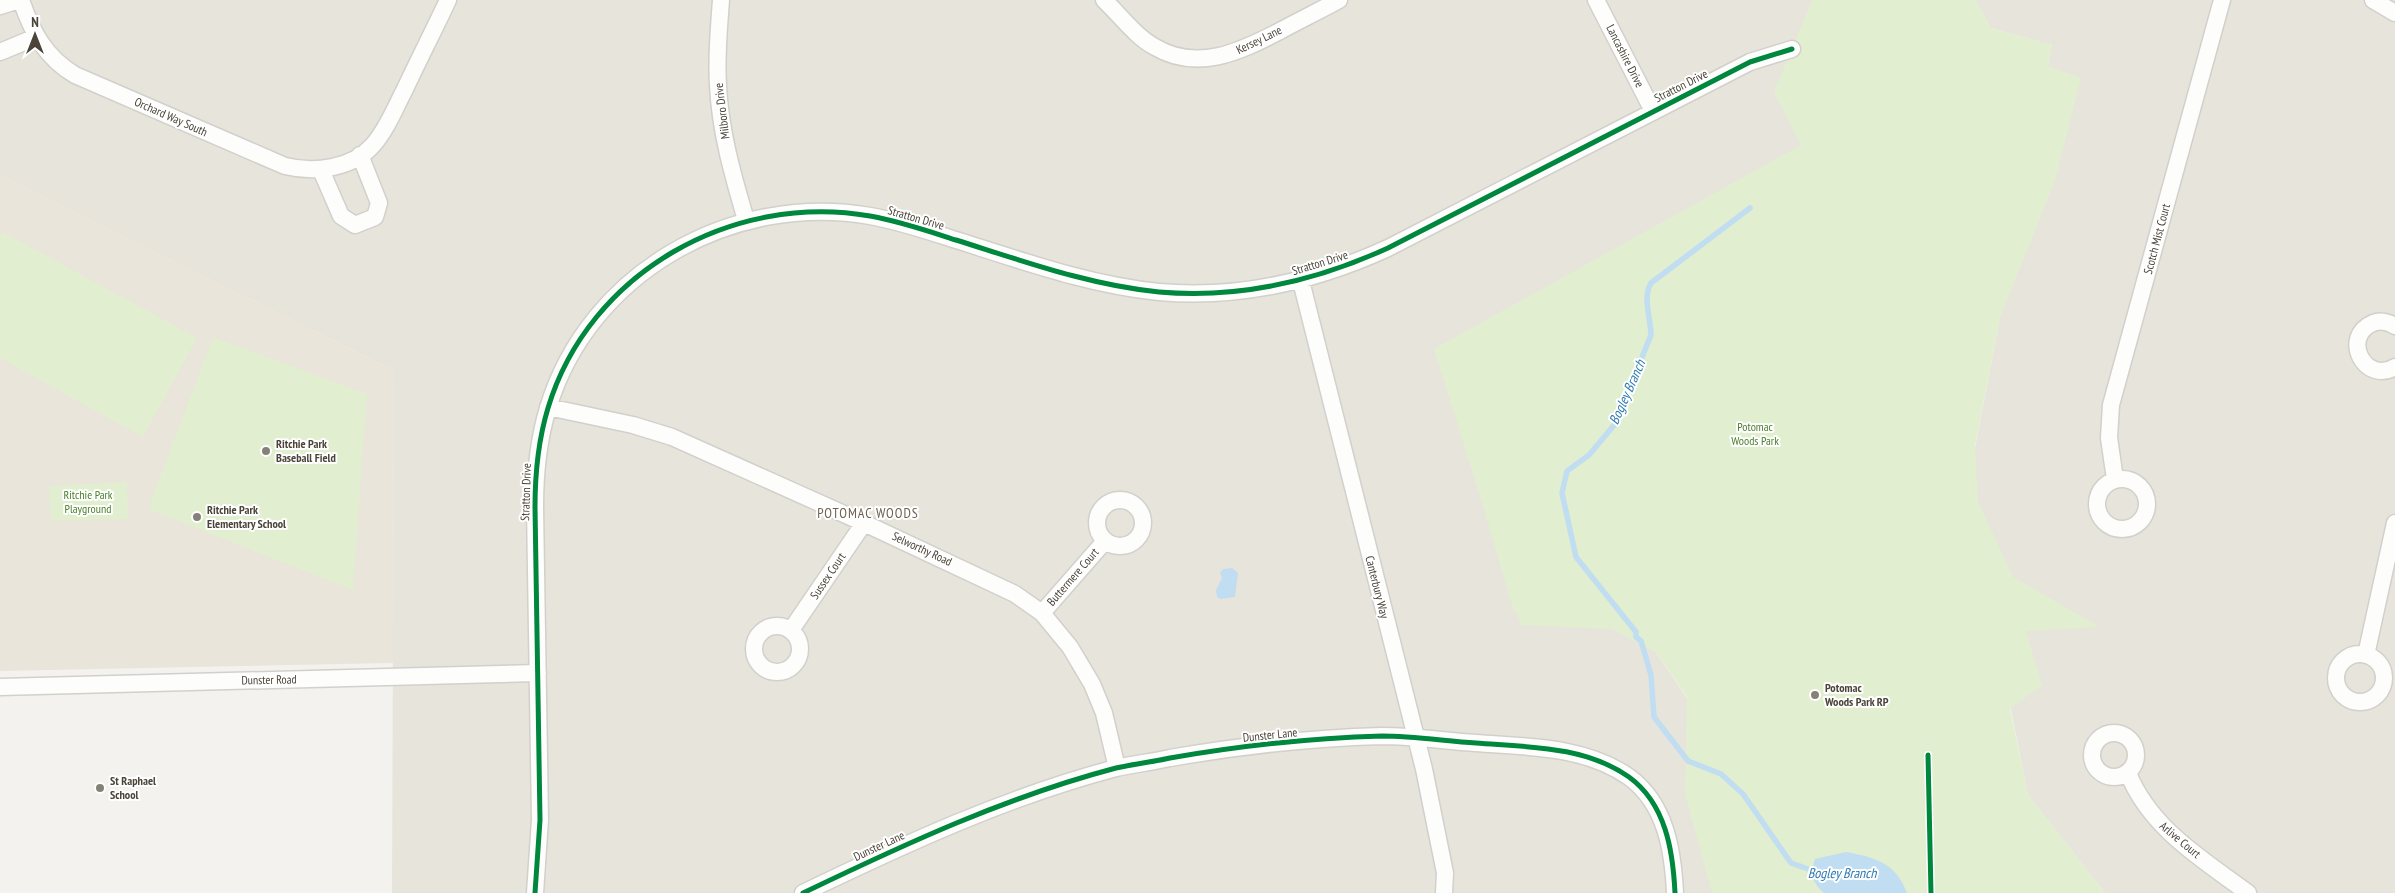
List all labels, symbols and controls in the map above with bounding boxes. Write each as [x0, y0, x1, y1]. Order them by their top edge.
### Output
north arrow [10, 10, 60, 60]
text: N [31, 13, 39, 31]
street label: Kersey Lane [1233, 22, 1284, 57]
street label: Lancashire Drive [1603, 22, 1648, 90]
street label: Stratton Drive [1652, 66, 1710, 105]
street label: Milboro Drive [711, 82, 732, 140]
street label: Orchard Way South [132, 94, 210, 139]
street label: Scotch Mist Court [2140, 201, 2173, 276]
street label: Stratton Drive [886, 202, 946, 233]
street label: Stratton Drive [1290, 247, 1350, 278]
water label: Bogley Branch [1605, 356, 1650, 427]
park label: Potomac Woods Park [1731, 419, 1779, 448]
place label: Ritchie Park Baseball Field [276, 436, 336, 465]
marker: Ritchie Park Baseball Field [260, 445, 272, 457]
street label: Stratton Drive [517, 463, 534, 521]
park label: Ritchie Park Playground [63, 487, 113, 516]
place label: Ritchie Park Elementary School [207, 502, 286, 531]
district label: POTOMAC WOODS [817, 504, 919, 522]
marker: Ritchie Park Elementary School [191, 511, 203, 523]
street label: Selworthy Road [890, 528, 955, 569]
street label: Buttermere Court [1043, 544, 1102, 609]
street label: Sussex Court [807, 549, 849, 602]
street label: Canterbury Way [1362, 554, 1393, 620]
street label: Dunster Road [241, 672, 297, 687]
place label: Potomac Woods Park RP [1824, 680, 1889, 709]
marker: Potomac Woods Park RP [1809, 689, 1821, 701]
street label: Dunster Lane [1242, 724, 1298, 745]
place label: St Raphael School [110, 773, 156, 802]
marker: St Raphael School [94, 782, 106, 794]
street label: Arlive Court [2157, 818, 2204, 862]
street label: Dunster Lane [851, 827, 907, 864]
water label: Bogley Branch [1808, 864, 1877, 882]

